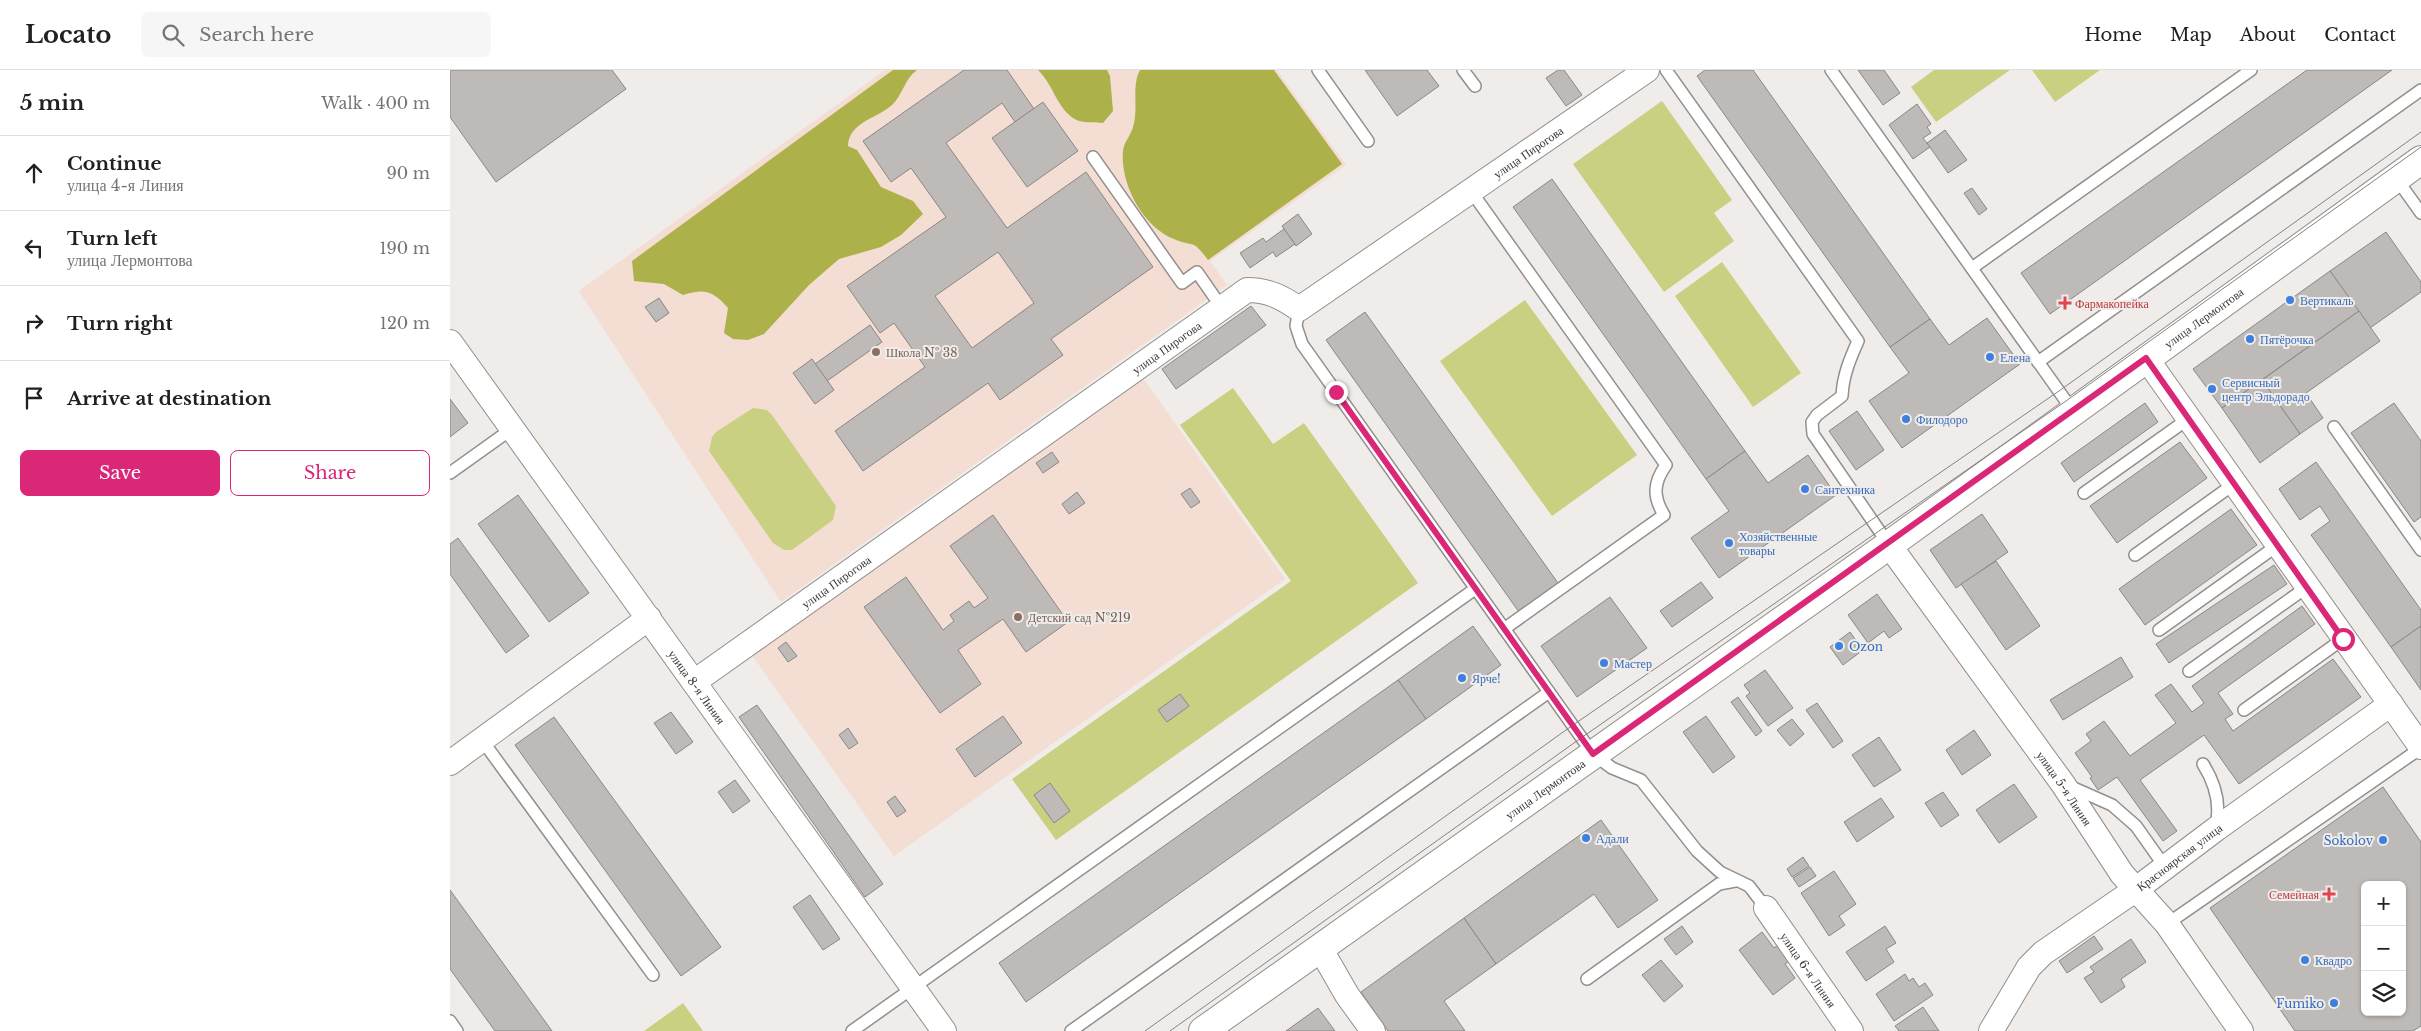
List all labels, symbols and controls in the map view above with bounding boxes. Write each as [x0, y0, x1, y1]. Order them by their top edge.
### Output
search box [141, 12, 491, 57]
text: Locato [25, 20, 111, 49]
icon: search [159, 21, 187, 49]
text: Search here [199, 23, 314, 46]
text: Home [2084, 24, 2142, 46]
text: Map [2170, 24, 2212, 46]
text: About [2240, 24, 2296, 46]
text: Contact [2324, 24, 2396, 46]
text: 5 min [20, 90, 84, 116]
text: Walk · 400 m [321, 93, 430, 113]
street label: улица Пирогова [1490, 122, 1566, 181]
text: Continue [67, 152, 162, 175]
icon: ahead [20, 159, 48, 187]
text: 90 m [387, 163, 430, 183]
text: улица 4-я Линия [67, 175, 184, 195]
text: Turn left [67, 227, 158, 250]
icon: left [20, 234, 48, 262]
text: 190 m [379, 238, 430, 258]
text: улица Лермонтова [67, 250, 193, 270]
street label: улица Лермонтова [2161, 283, 2247, 351]
place label: Вертикаль [2300, 293, 2354, 308]
marker: Вертикаль [2284, 294, 2296, 306]
place label: Фармакопейка [2075, 296, 2150, 311]
marker: Фармакопейка [2059, 297, 2071, 309]
icon: right [20, 309, 48, 337]
text: Turn right [67, 312, 173, 335]
text: 120 m [380, 313, 430, 333]
street label: улица Пирогова [1129, 317, 1205, 377]
place label: Пятёрочка [2260, 332, 2314, 347]
marker: Пятёрочка [2244, 333, 2256, 345]
place label: Школа № 38 [886, 345, 957, 360]
marker: Школа № 38 [870, 346, 882, 358]
place label: Елена [2000, 350, 2031, 365]
marker: Елена [1984, 351, 1996, 363]
place label: Сервисный центр Эльдорадо [2222, 375, 2310, 404]
route end [1325, 381, 1348, 404]
marker: Сервисный центр Эльдорадо [2206, 383, 2218, 395]
icon: arrive [20, 384, 48, 412]
text: Arrive at destination [67, 387, 271, 410]
place label: Филодоро [1916, 412, 1968, 427]
marker: Филодоро [1900, 413, 1912, 425]
button: Save [20, 450, 220, 496]
button: Share [230, 450, 430, 496]
place label: Сантехника [1815, 482, 1876, 497]
marker: Сантехника [1799, 483, 1811, 495]
place label: Хозяйственные товары [1739, 529, 1817, 558]
marker: Хозяйственные товары [1723, 537, 1735, 549]
street label: улица Пирогова [798, 551, 874, 611]
place label: Детский сад №219 [1028, 610, 1131, 625]
marker: Детский сад №219 [1012, 611, 1024, 623]
route start [2332, 628, 2355, 651]
place label: Ozon [1849, 639, 1883, 654]
marker: Ozon [1833, 640, 1845, 652]
street label: улица 8-я Линия [665, 647, 729, 727]
place label: Мастер [1614, 656, 1652, 671]
marker: Мастер [1598, 657, 1610, 669]
place label: Ярче! [1472, 671, 1501, 686]
marker: Ярче! [1456, 672, 1468, 684]
street label: улица 5-я Линия [2034, 748, 2096, 829]
street label: улица Лермонтова [1502, 755, 1588, 822]
street label: Красноярская улица [2133, 819, 2225, 894]
place label: Адали [1596, 831, 1629, 846]
marker: Адали [1580, 832, 1592, 844]
place label: Sokolov [2324, 833, 2374, 848]
marker: Sokolov [2377, 834, 2389, 846]
map controls [2361, 881, 2406, 1016]
button: + [2361, 881, 2406, 926]
place label: Семейная [2269, 887, 2319, 902]
marker: Семейная [2323, 888, 2335, 900]
button: − [2361, 926, 2406, 971]
street label: улица 6-я Линия [1777, 929, 1840, 1011]
place label: Квадро [2315, 953, 2352, 968]
marker: Квадро [2299, 954, 2311, 966]
button: layers [2361, 971, 2406, 1016]
place label: Fumiko [2276, 996, 2324, 1011]
marker: Fumiko [2328, 997, 2340, 1009]

